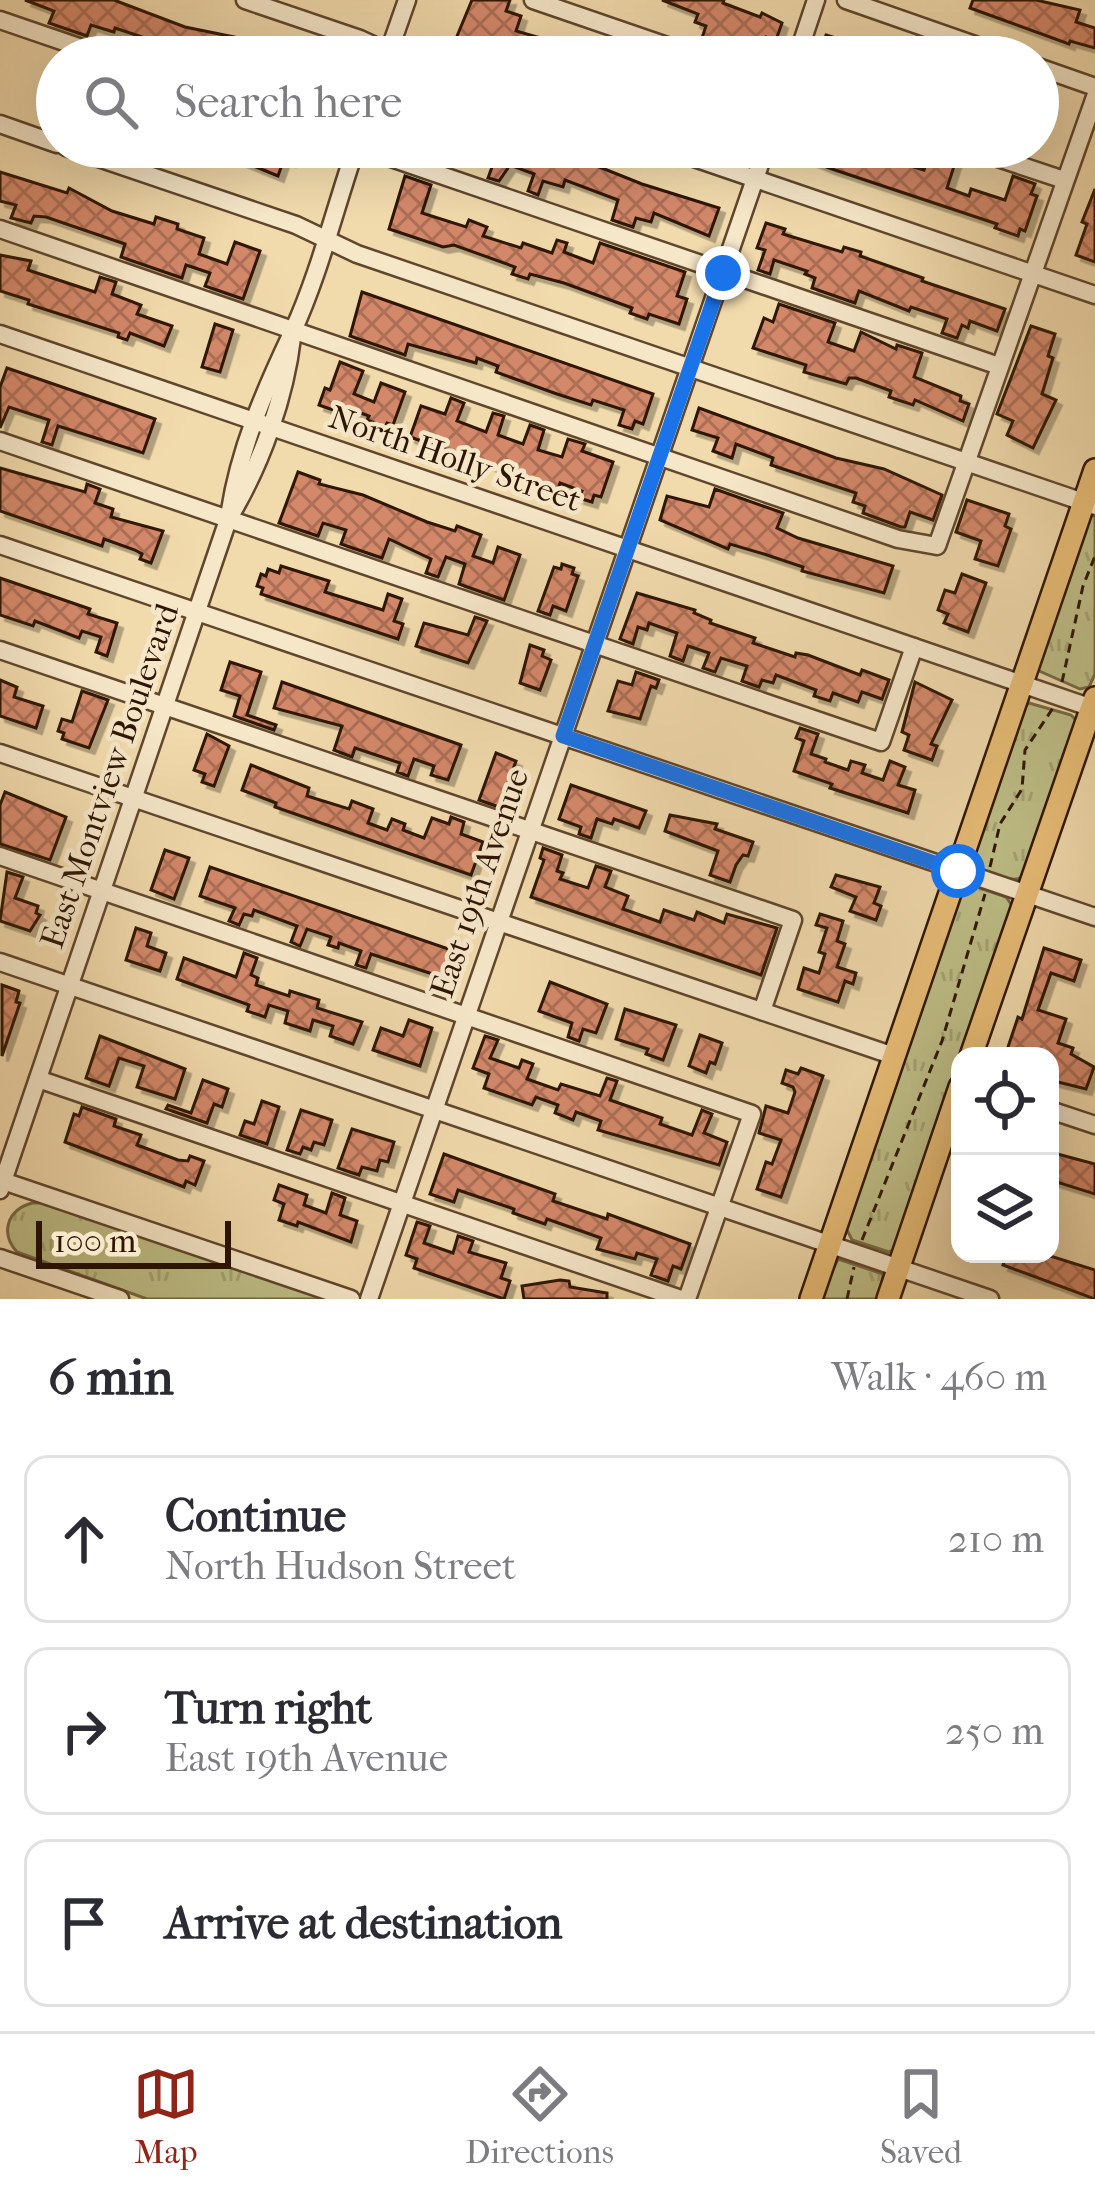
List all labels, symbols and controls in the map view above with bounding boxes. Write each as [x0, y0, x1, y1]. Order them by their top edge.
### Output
search box [36, 36, 1059, 168]
icon: search [78, 69, 144, 135]
text: Search here [174, 76, 402, 129]
route end [696, 246, 750, 300]
street label: North Holly Street [324, 398, 586, 520]
street label: East Montview Boulevard [33, 598, 188, 953]
street label: East 19th Avenue [423, 763, 537, 1003]
route start [931, 844, 985, 898]
map controls [951, 1047, 1059, 1263]
button: locate [951, 1047, 1059, 1155]
button: layers [951, 1155, 1059, 1263]
scale bar [36, 1215, 231, 1268]
text: 100 m [54, 1222, 137, 1261]
text: 6 min [48, 1347, 174, 1407]
text: Walk · 460 m [831, 1354, 1047, 1400]
text: Continue [165, 1490, 346, 1543]
icon: ahead [51, 1506, 117, 1572]
text: 210 m [948, 1516, 1044, 1562]
text: North Hudson Street [165, 1543, 516, 1589]
text: Turn right [165, 1682, 372, 1735]
icon: right [51, 1698, 117, 1764]
text: 250 m [945, 1708, 1044, 1754]
text: East 19th Avenue [165, 1735, 448, 1781]
icon: arrive [51, 1890, 117, 1956]
text: Arrive at destination [165, 1897, 562, 1950]
tab: Map [133, 2061, 199, 2172]
tab: Directions [465, 2061, 614, 2172]
tab: Saved [880, 2061, 962, 2172]

